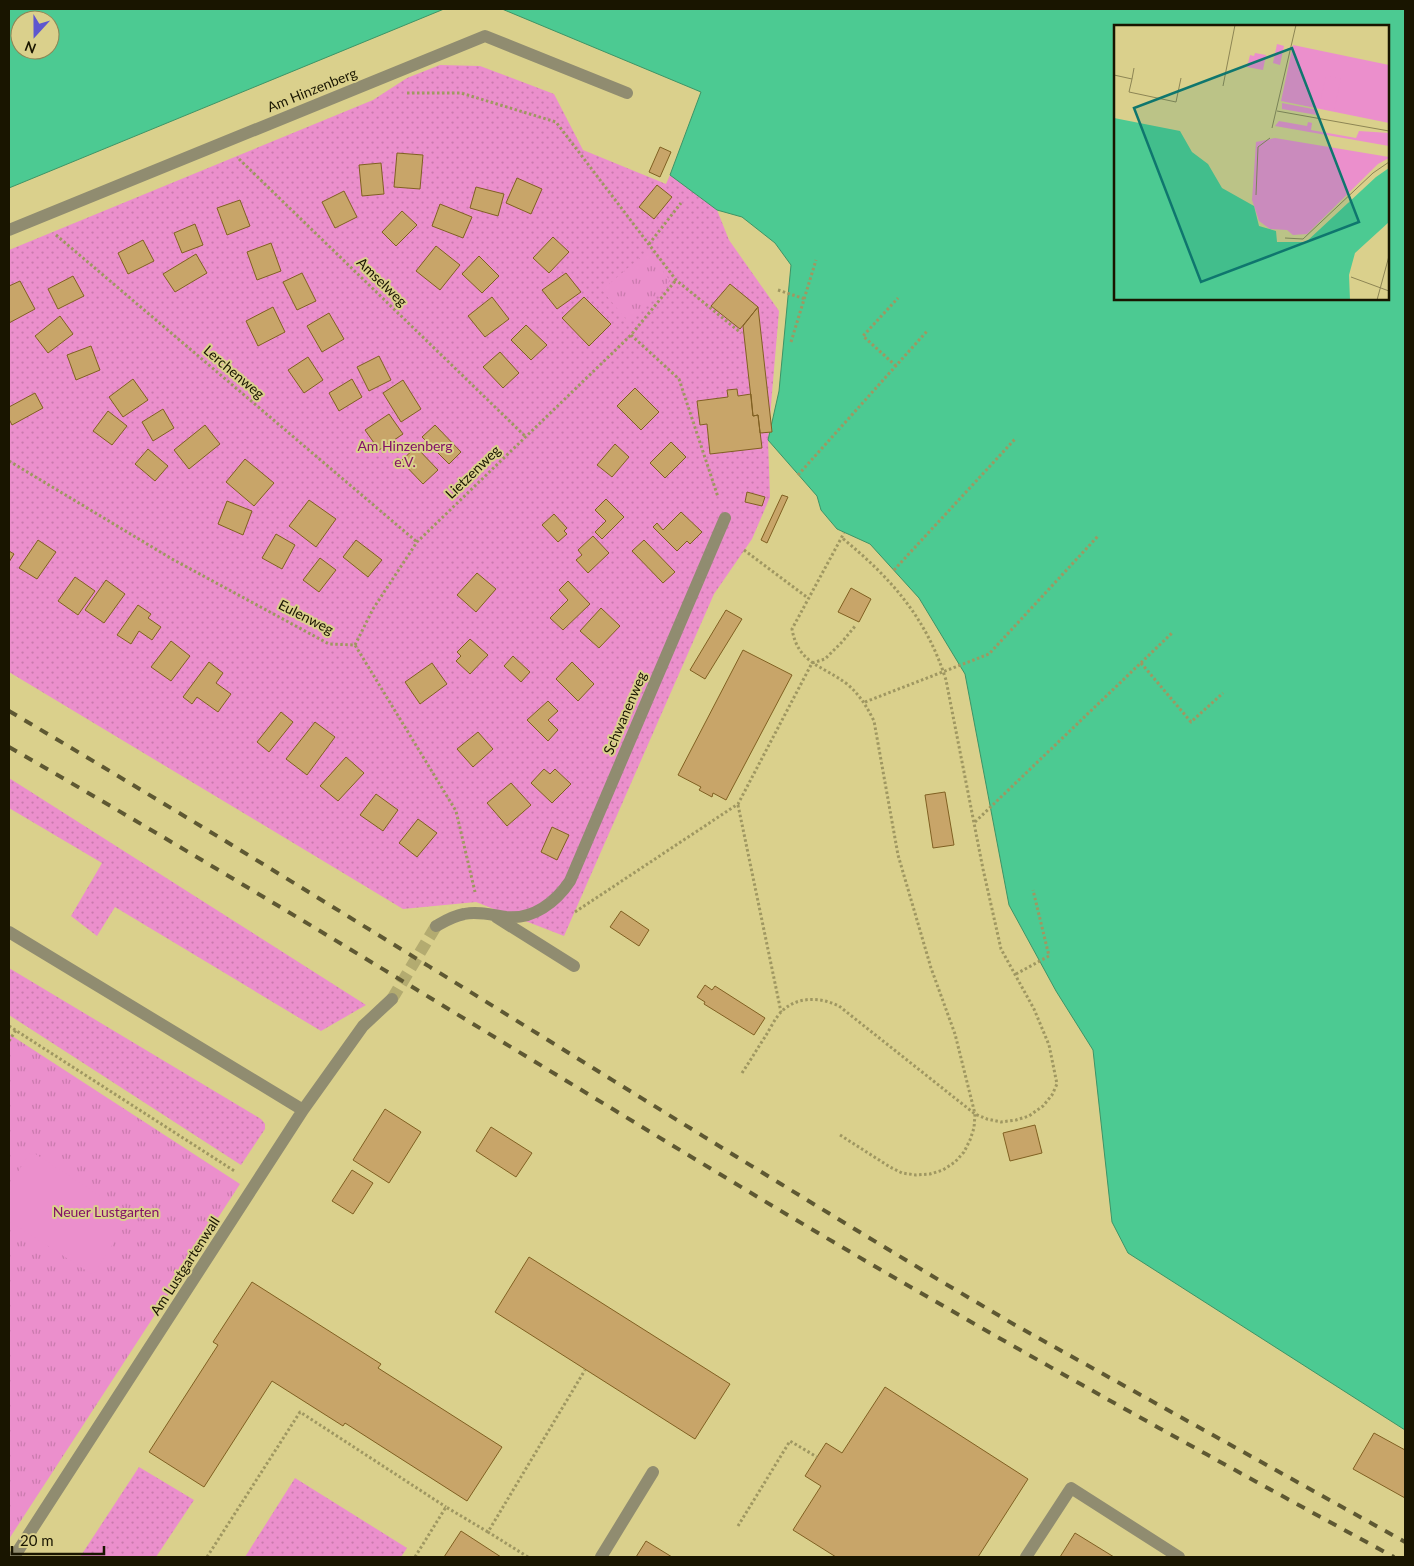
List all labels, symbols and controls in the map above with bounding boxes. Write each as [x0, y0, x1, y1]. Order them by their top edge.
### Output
north arrow [10, 10, 60, 60]
inset map [1114, 25, 1389, 300]
text: N [22, 38, 38, 57]
street label: Am Hinzenberg [265, 64, 359, 115]
street label: Amselweg [354, 254, 411, 310]
street label: Lerchenweg [200, 341, 268, 402]
park label: Am Hinzenberg e.V. [357, 437, 453, 470]
street label: Lietzenweg [442, 441, 504, 502]
street label: Eulenweg [276, 595, 337, 638]
street label: Schwanenweg [599, 669, 650, 757]
park label: Neuer Lustgarten [53, 1203, 159, 1220]
street label: Am Lustgartenwall [146, 1213, 223, 1318]
scale bar [12, 1524, 105, 1556]
text: 20 m [20, 1531, 54, 1549]

